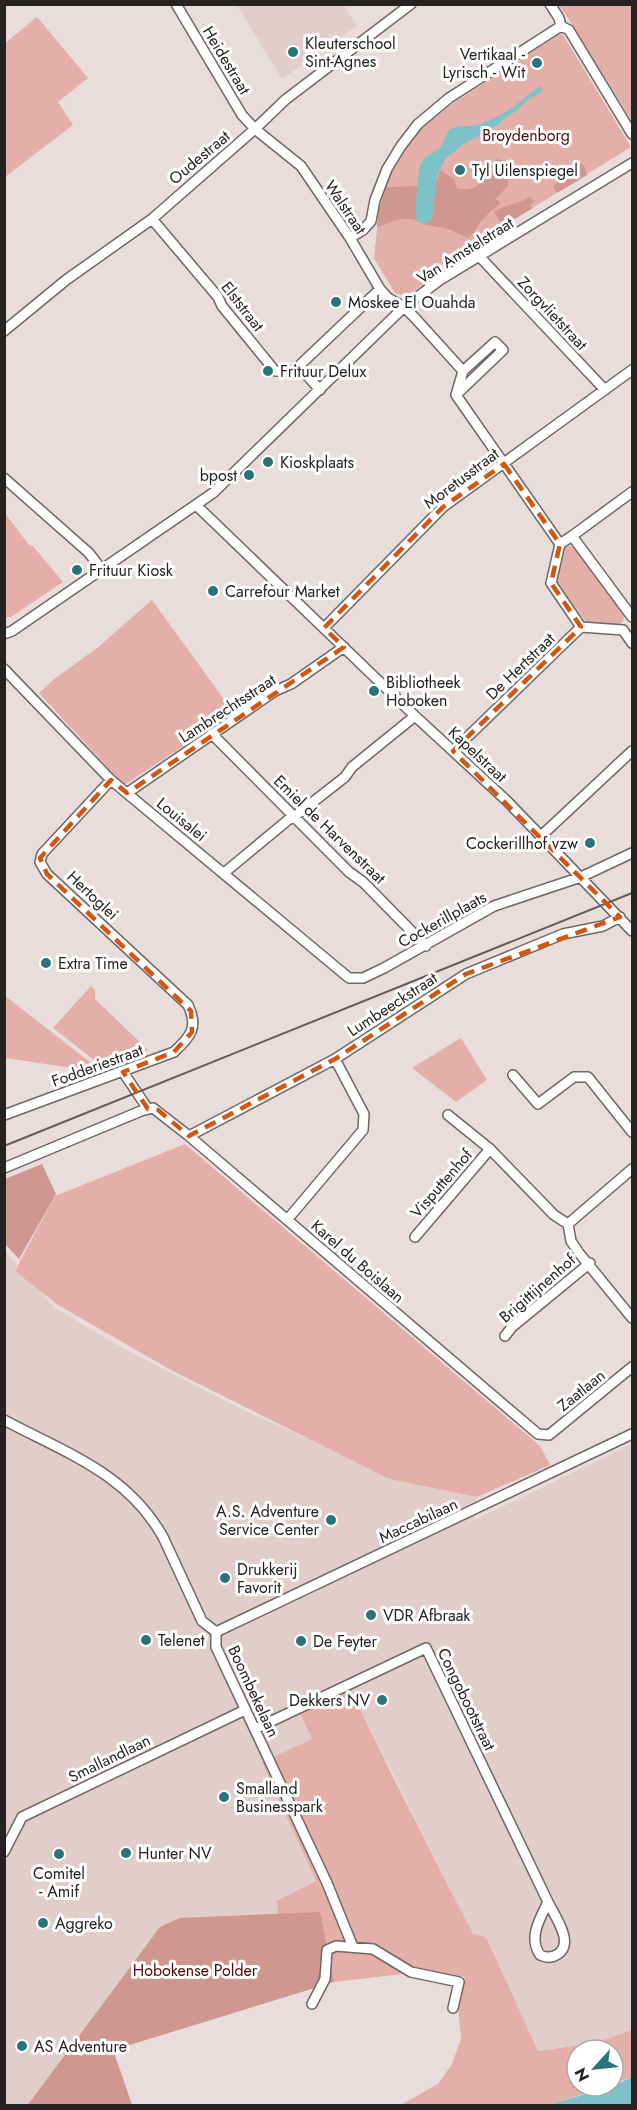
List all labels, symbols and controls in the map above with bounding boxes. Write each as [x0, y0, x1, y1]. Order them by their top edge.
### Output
street label: Heidestraat [197, 22, 256, 99]
place label: Kleuterschool Sint-Agnes [305, 32, 396, 73]
place label: Vertikaal - Lyrisch - Wit [443, 43, 526, 84]
marker: Kleuterschool Sint-Agnes [286, 45, 300, 59]
marker: Vertikaal - Lyrisch - Wit [530, 56, 544, 70]
park label: Broydenborg [482, 124, 570, 147]
street label: Oudestraat [164, 125, 235, 190]
place label: Tyl Uilenspiegel [472, 159, 578, 182]
marker: Tyl Uilenspiegel [453, 163, 467, 177]
street label: Walstraat [319, 176, 372, 239]
street label: Van Amstelstraat [412, 211, 518, 289]
street label: Zorgvlietstraat [512, 271, 593, 355]
street label: Elststraat [216, 276, 270, 336]
place label: Moskee El Ouahda [348, 291, 475, 314]
marker: Moskee El Ouahda [329, 295, 343, 309]
place label: Frituur Delux [280, 360, 366, 383]
marker: Frituur Delux [261, 364, 275, 378]
street label: Moretusstraat [419, 442, 504, 514]
place label: Kioskplaats [280, 451, 354, 474]
marker: Kioskplaats [261, 455, 275, 469]
place label: bpost [200, 464, 237, 487]
marker: bpost [242, 468, 256, 482]
place label: Frituur Kiosk [89, 559, 174, 582]
marker: Frituur Kiosk [70, 563, 84, 577]
place label: Carrefour Market [225, 580, 340, 603]
marker: Carrefour Market [206, 584, 220, 598]
street label: De Hertstraat [481, 627, 560, 705]
street label: Lambrechtsstraat [174, 668, 280, 748]
place label: Bibliotheek Hoboken [386, 671, 462, 712]
marker: Bibliotheek Hoboken [367, 684, 381, 698]
street label: Kapelstraat [443, 721, 512, 788]
street label: Emiel de Harvenstraat [268, 770, 391, 889]
street label: Louisalei [152, 792, 212, 847]
place label: Cockerillhof vzw [466, 832, 578, 855]
marker: Cockerillhof vzw [583, 836, 597, 850]
street label: Hertoglei [62, 865, 124, 925]
street label: Cockerillplaats [394, 886, 491, 953]
place label: Extra Time [58, 952, 128, 975]
marker: Extra Time [39, 956, 53, 970]
street label: Lumbeeckstraat [343, 967, 442, 1042]
street label: Fodderiestraat [48, 1038, 146, 1093]
street label: Visputtenhof [405, 1143, 478, 1223]
street label: Karel du Boislaan [306, 1214, 409, 1308]
street label: Brigittijnenhof [494, 1248, 581, 1328]
street label: Zaatlaan [553, 1364, 610, 1417]
street label: Maccabilaan [375, 1492, 461, 1549]
place label: A.S. Adventure Service Center [216, 1500, 319, 1541]
marker: A.S. Adventure Service Center [324, 1513, 338, 1527]
place label: Drukkerij Favorit [237, 1558, 298, 1599]
marker: Drukkerij Favorit [218, 1571, 232, 1585]
place label: VDR Afbraak [383, 1604, 471, 1627]
marker: VDR Afbraak [364, 1608, 378, 1622]
place label: Telenet [158, 1629, 205, 1652]
place label: De Feyter [313, 1630, 378, 1653]
marker: Telenet [139, 1633, 153, 1647]
marker: De Feyter [294, 1634, 308, 1648]
street label: Boombekelaan [222, 1642, 285, 1741]
street label: Congobootstraat [432, 1644, 501, 1754]
place label: Dekkers NV [289, 1689, 370, 1712]
marker: Dekkers NV [375, 1693, 389, 1707]
street label: Smallandlaan [64, 1729, 154, 1788]
place label: Smalland Businesspark [236, 1777, 324, 1818]
marker: Smalland Businesspark [217, 1790, 231, 1804]
place label: Hunter NV [138, 1842, 212, 1865]
marker: Hunter NV [119, 1846, 133, 1860]
marker: Comitel - Amif [52, 1847, 66, 1861]
place label: Comitel - Amif [33, 1862, 85, 1903]
place label: Aggreko [55, 1912, 113, 1935]
marker: Aggreko [36, 1916, 50, 1930]
park label: Hobokense Polder [133, 1959, 258, 1982]
place label: AS Adventure [34, 2035, 127, 2058]
north arrow [565, 2038, 625, 2098]
marker: AS Adventure [15, 2039, 29, 2053]
text: N [569, 2064, 595, 2085]

